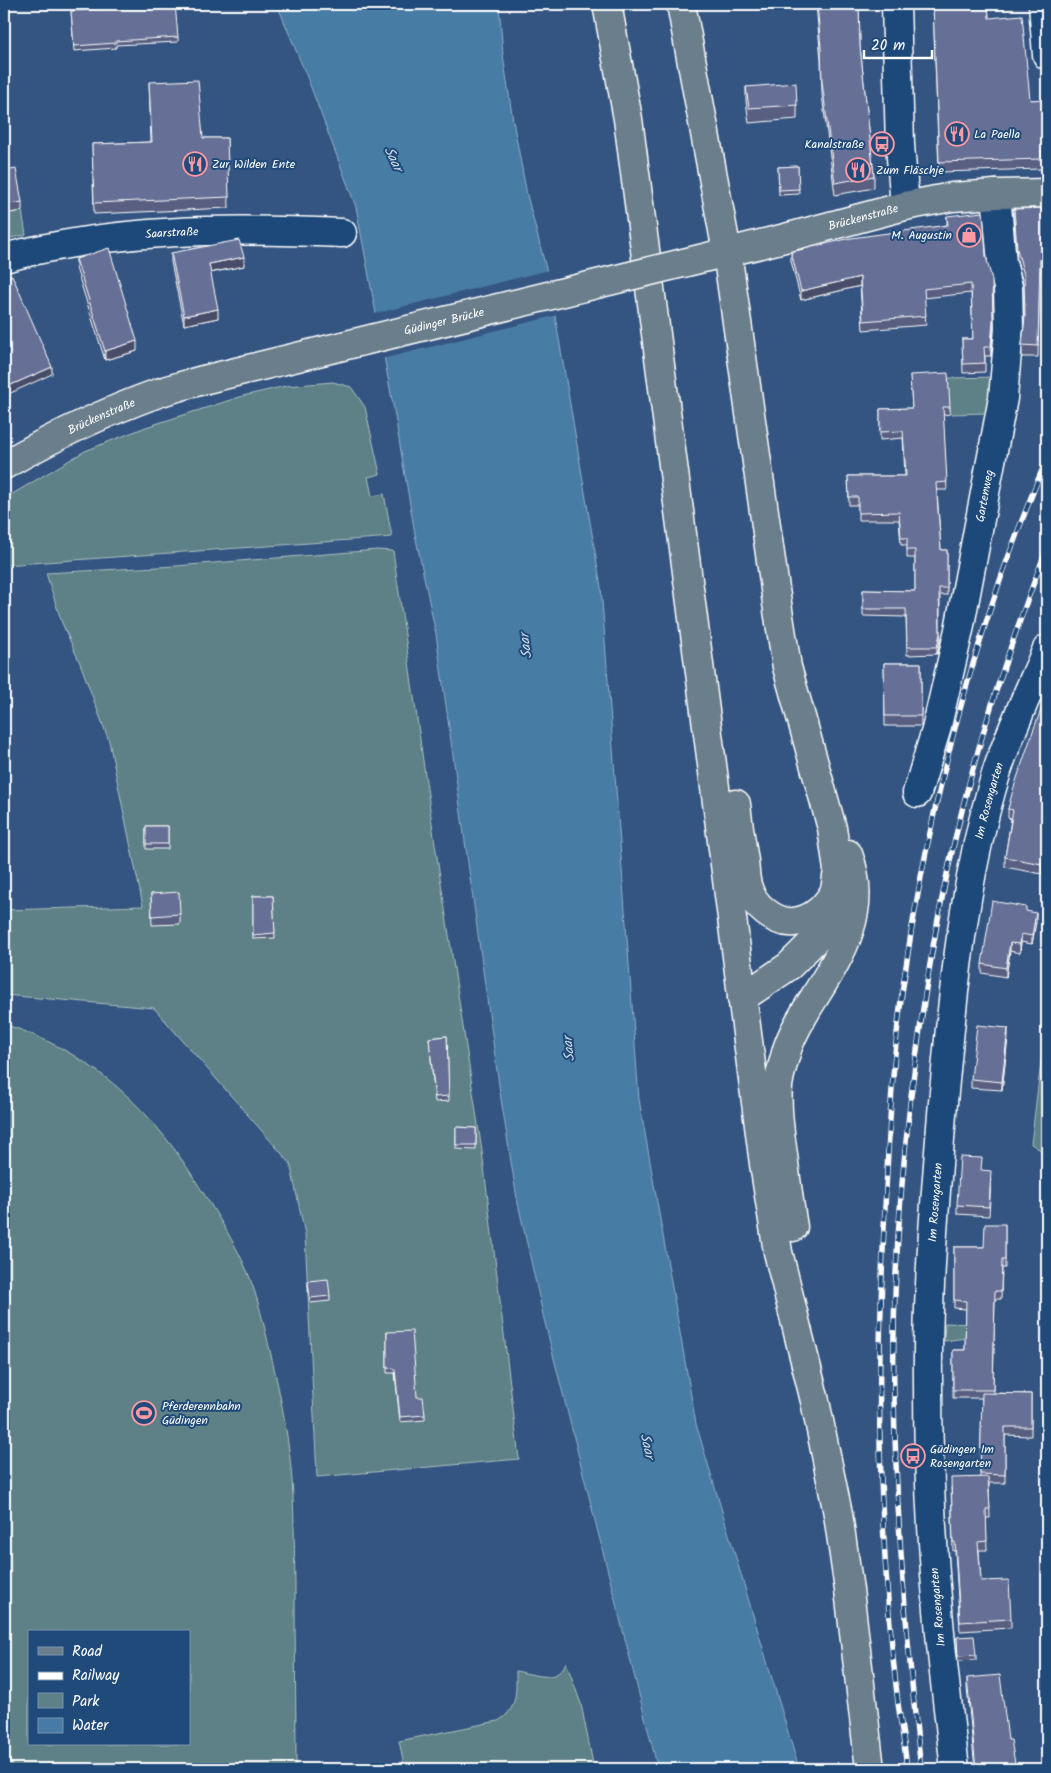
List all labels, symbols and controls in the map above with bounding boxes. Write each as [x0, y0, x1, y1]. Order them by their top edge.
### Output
scale bar [864, 28, 931, 60]
text: 20 m [871, 34, 905, 58]
restaurant icon: La Paella [944, 121, 970, 147]
place label: La Paella [974, 125, 1020, 144]
bus stop icon: Kanalstraße [869, 131, 895, 157]
place label: Kanalstraße [805, 135, 865, 154]
water label: Saar [378, 143, 410, 178]
restaurant icon: Zur Wilden Ente [182, 151, 208, 177]
place label: Zur Wilden Ente [212, 155, 296, 174]
restaurant icon: Zum Fläschje [845, 157, 871, 183]
place label: Zum Fläschje [876, 161, 944, 180]
street label: Brückenstraße [826, 199, 901, 236]
street label: Saarstraße [144, 222, 199, 244]
shop icon: M. Augustin [956, 222, 982, 248]
place label: M. Augustin [891, 226, 952, 245]
street label: Güdinger Brücke [402, 302, 487, 340]
street label: Brückenstraße [64, 393, 139, 439]
street label: Gartenweg [970, 468, 999, 523]
water label: Saar [513, 629, 538, 660]
street label: Im Rosengarten [970, 759, 1009, 841]
water label: Saar [556, 1032, 581, 1063]
street label: Im Rosengarten [923, 1162, 948, 1243]
place label: Pferderennbahn Güdingen [162, 1397, 241, 1430]
sports icon: Pferderennbahn Güdingen [131, 1400, 157, 1426]
water label: Saar [634, 1431, 661, 1464]
place label: Güdingen Im Rosengarten [930, 1440, 994, 1473]
bus stop icon: Güdingen Im Rosengarten [900, 1443, 926, 1469]
street label: Im Rosengarten [925, 1567, 951, 1647]
legend [28, 1630, 190, 1746]
text: Road [72, 1640, 103, 1664]
text: Railway [72, 1664, 120, 1688]
text: Park [72, 1690, 100, 1714]
text: Water [72, 1714, 109, 1738]

